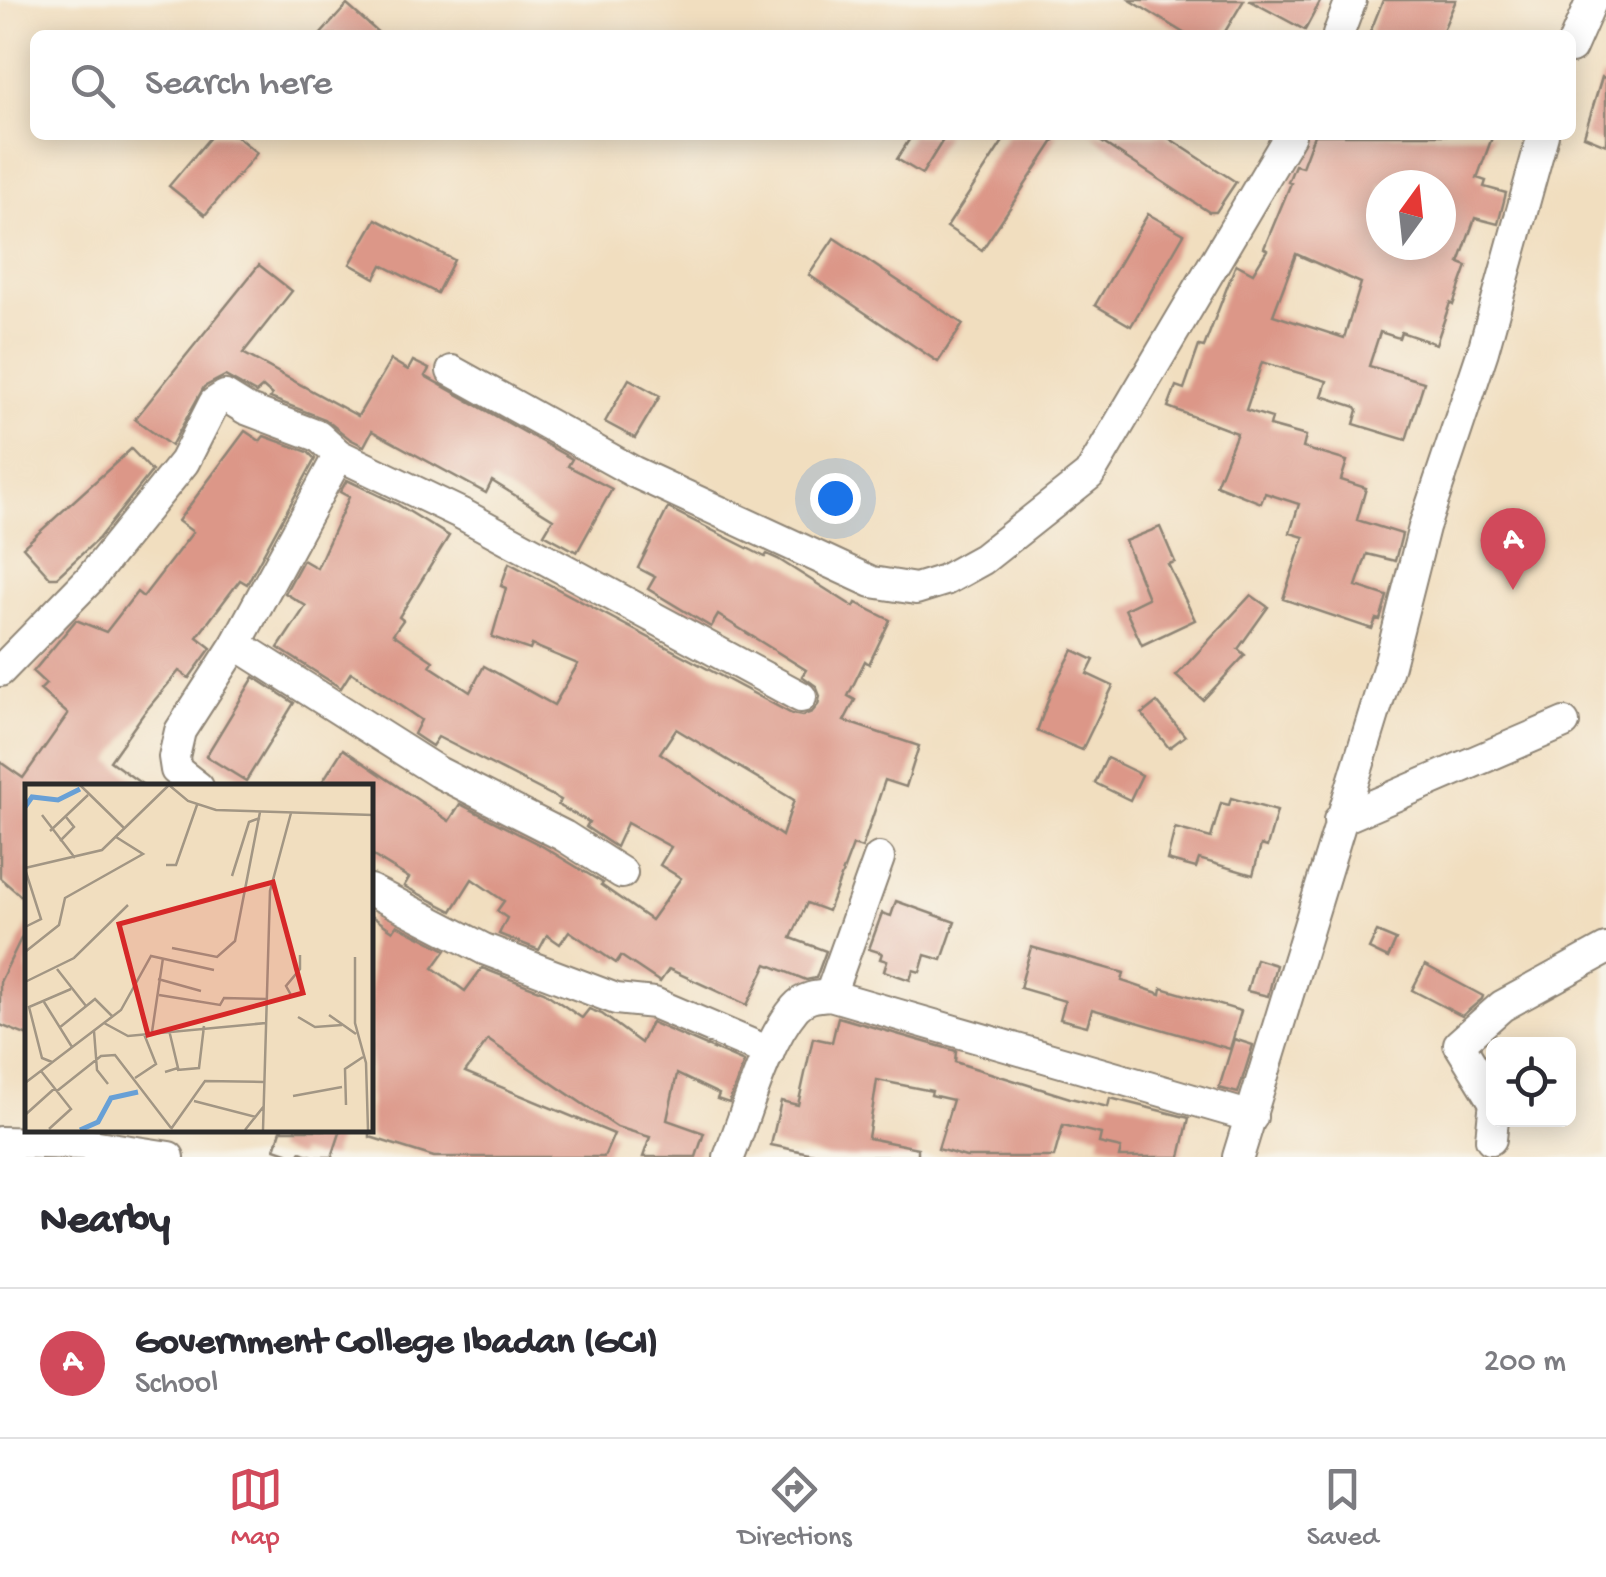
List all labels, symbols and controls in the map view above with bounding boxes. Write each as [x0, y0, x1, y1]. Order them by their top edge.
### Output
search box [30, 30, 1576, 140]
icon: search [65, 58, 120, 113]
text: Search here [145, 63, 332, 107]
north arrow [1366, 170, 1456, 260]
your location [810, 473, 861, 524]
pin: A [1480, 508, 1546, 590]
inset map [25, 784, 372, 1132]
map controls [1486, 1037, 1576, 1127]
button: locate [1486, 1037, 1576, 1127]
text: Nearby [40, 1198, 170, 1247]
text: Government College Ibadan (GCI) [135, 1322, 659, 1366]
text: A [63, 1344, 82, 1382]
text: 200 m [1484, 1344, 1566, 1382]
text: School [135, 1366, 218, 1404]
tab: Map [228, 1462, 283, 1555]
tab: Directions [738, 1462, 852, 1555]
tab: Saved [1307, 1462, 1378, 1555]

